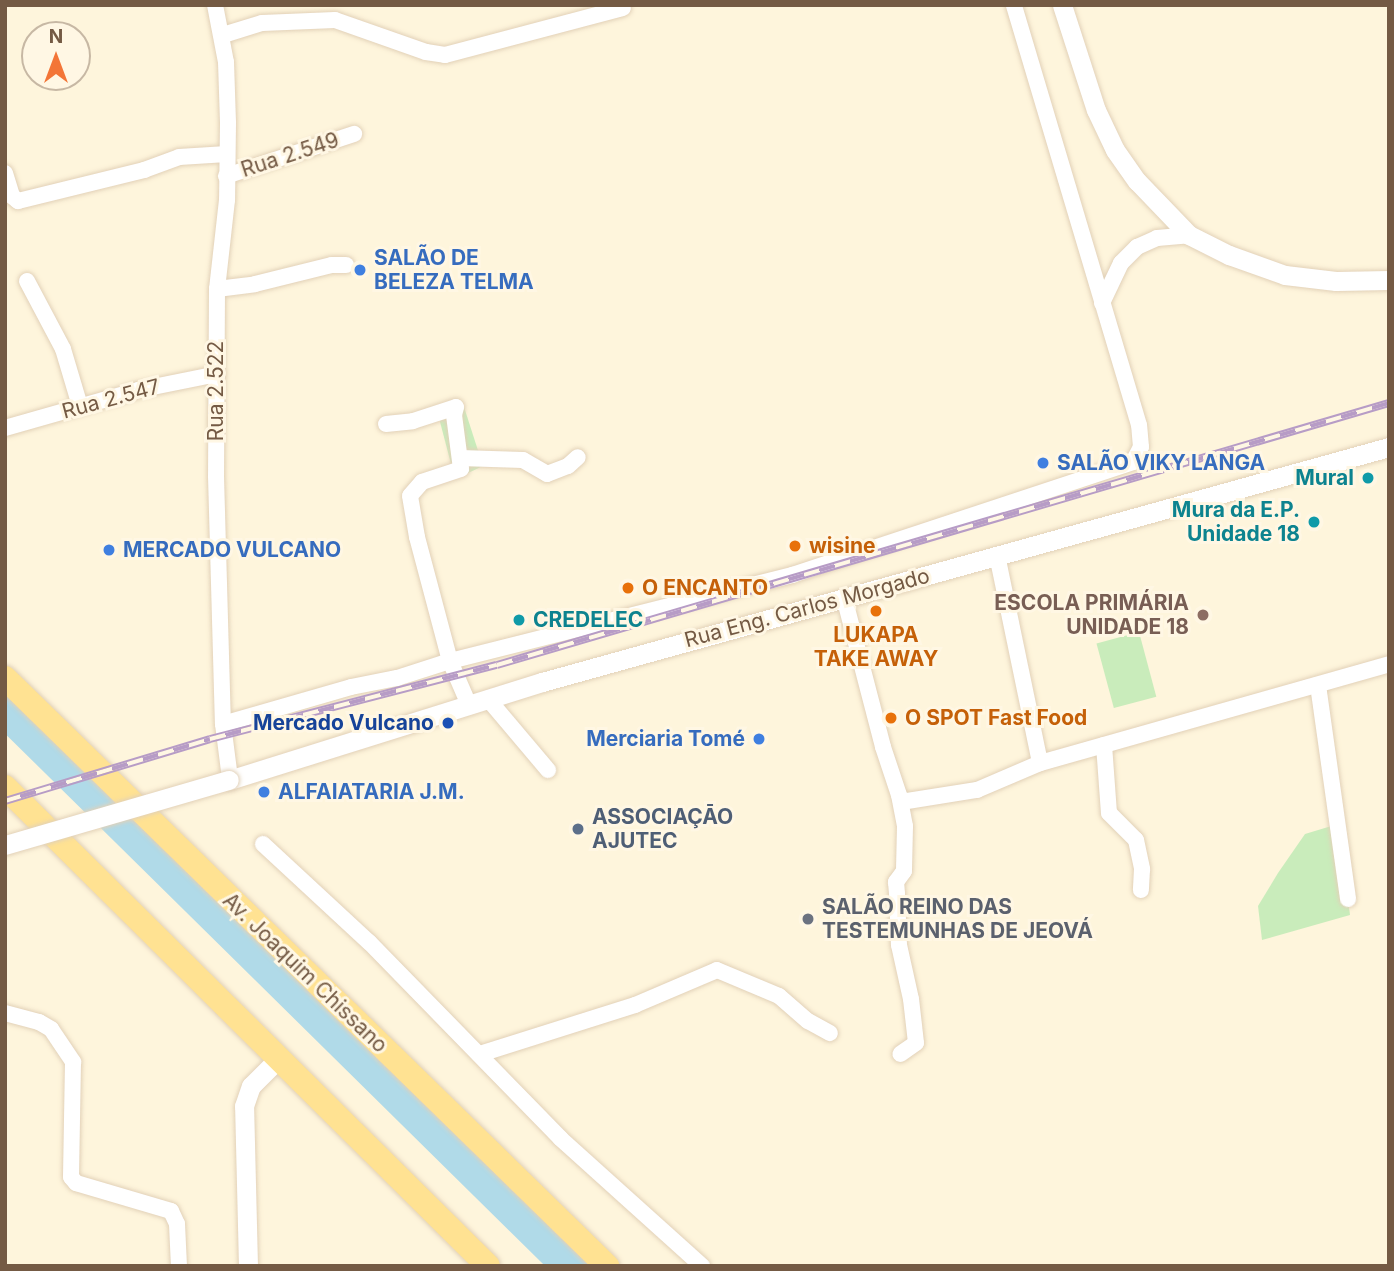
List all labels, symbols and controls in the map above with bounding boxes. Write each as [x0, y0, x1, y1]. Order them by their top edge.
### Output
north arrow [21, 21, 91, 91]
text: N [49, 25, 63, 48]
street label: Rua 2.549 [238, 127, 342, 183]
place label: SALÃO DE BELEZA TELMA [374, 245, 534, 295]
marker: SALÃO DE BELEZA TELMA [352, 262, 368, 278]
street label: Rua 2.522 [203, 341, 229, 441]
street label: Rua 2.547 [59, 374, 163, 424]
place label: SALÃO VIKY LANGA [1057, 450, 1265, 476]
marker: SALÃO VIKY LANGA [1035, 455, 1051, 471]
place label: Mural [1295, 465, 1354, 491]
marker: Mural [1360, 470, 1376, 486]
place label: Mura da E.P. Unidade 18 [1172, 497, 1300, 547]
marker: Mura da E.P. Unidade 18 [1306, 514, 1322, 530]
place label: wisine [809, 533, 876, 559]
place label: MERCADO VULCANO [123, 537, 341, 563]
marker: wisine [787, 538, 803, 554]
marker: MERCADO VULCANO [101, 542, 117, 558]
street label: Rua Eng. Carlos Morgado [682, 563, 932, 653]
place label: O ENCANTO [642, 575, 768, 601]
marker: O ENCANTO [620, 580, 636, 596]
place label: ESCOLA PRIMÁRIA UNIDADE 18 [994, 590, 1189, 640]
marker: LUKAPA TAKE AWAY [868, 603, 884, 619]
place label: CREDELEC [533, 607, 643, 633]
marker: ESCOLA PRIMÁRIA UNIDADE 18 [1195, 607, 1211, 623]
marker: CREDELEC [511, 612, 527, 628]
place label: LUKAPA TAKE AWAY [814, 622, 938, 672]
place label: O SPOT Fast Food [905, 705, 1087, 731]
place label: Mercado Vulcano [253, 710, 434, 736]
marker: O SPOT Fast Food [883, 710, 899, 726]
marker: Mercado Vulcano [440, 715, 456, 731]
place label: Merciaria Tomé [586, 726, 745, 752]
marker: Merciaria Tomé [751, 731, 767, 747]
place label: ALFAIATARIA J.M. [278, 779, 465, 805]
marker: ALFAIATARIA J.M. [256, 784, 272, 800]
place label: ASSOCIAÇĀO AJUTEC [592, 804, 733, 854]
marker: ASSOCIAÇĀO AJUTEC [570, 821, 586, 837]
street label: Av. Joaquim Chissano [218, 888, 392, 1058]
place label: SALÃO REINO DAS TESTEMUNHAS DE JEOVÁ [822, 894, 1093, 944]
marker: SALÃO REINO DAS TESTEMUNHAS DE JEOVÁ [800, 911, 816, 927]

